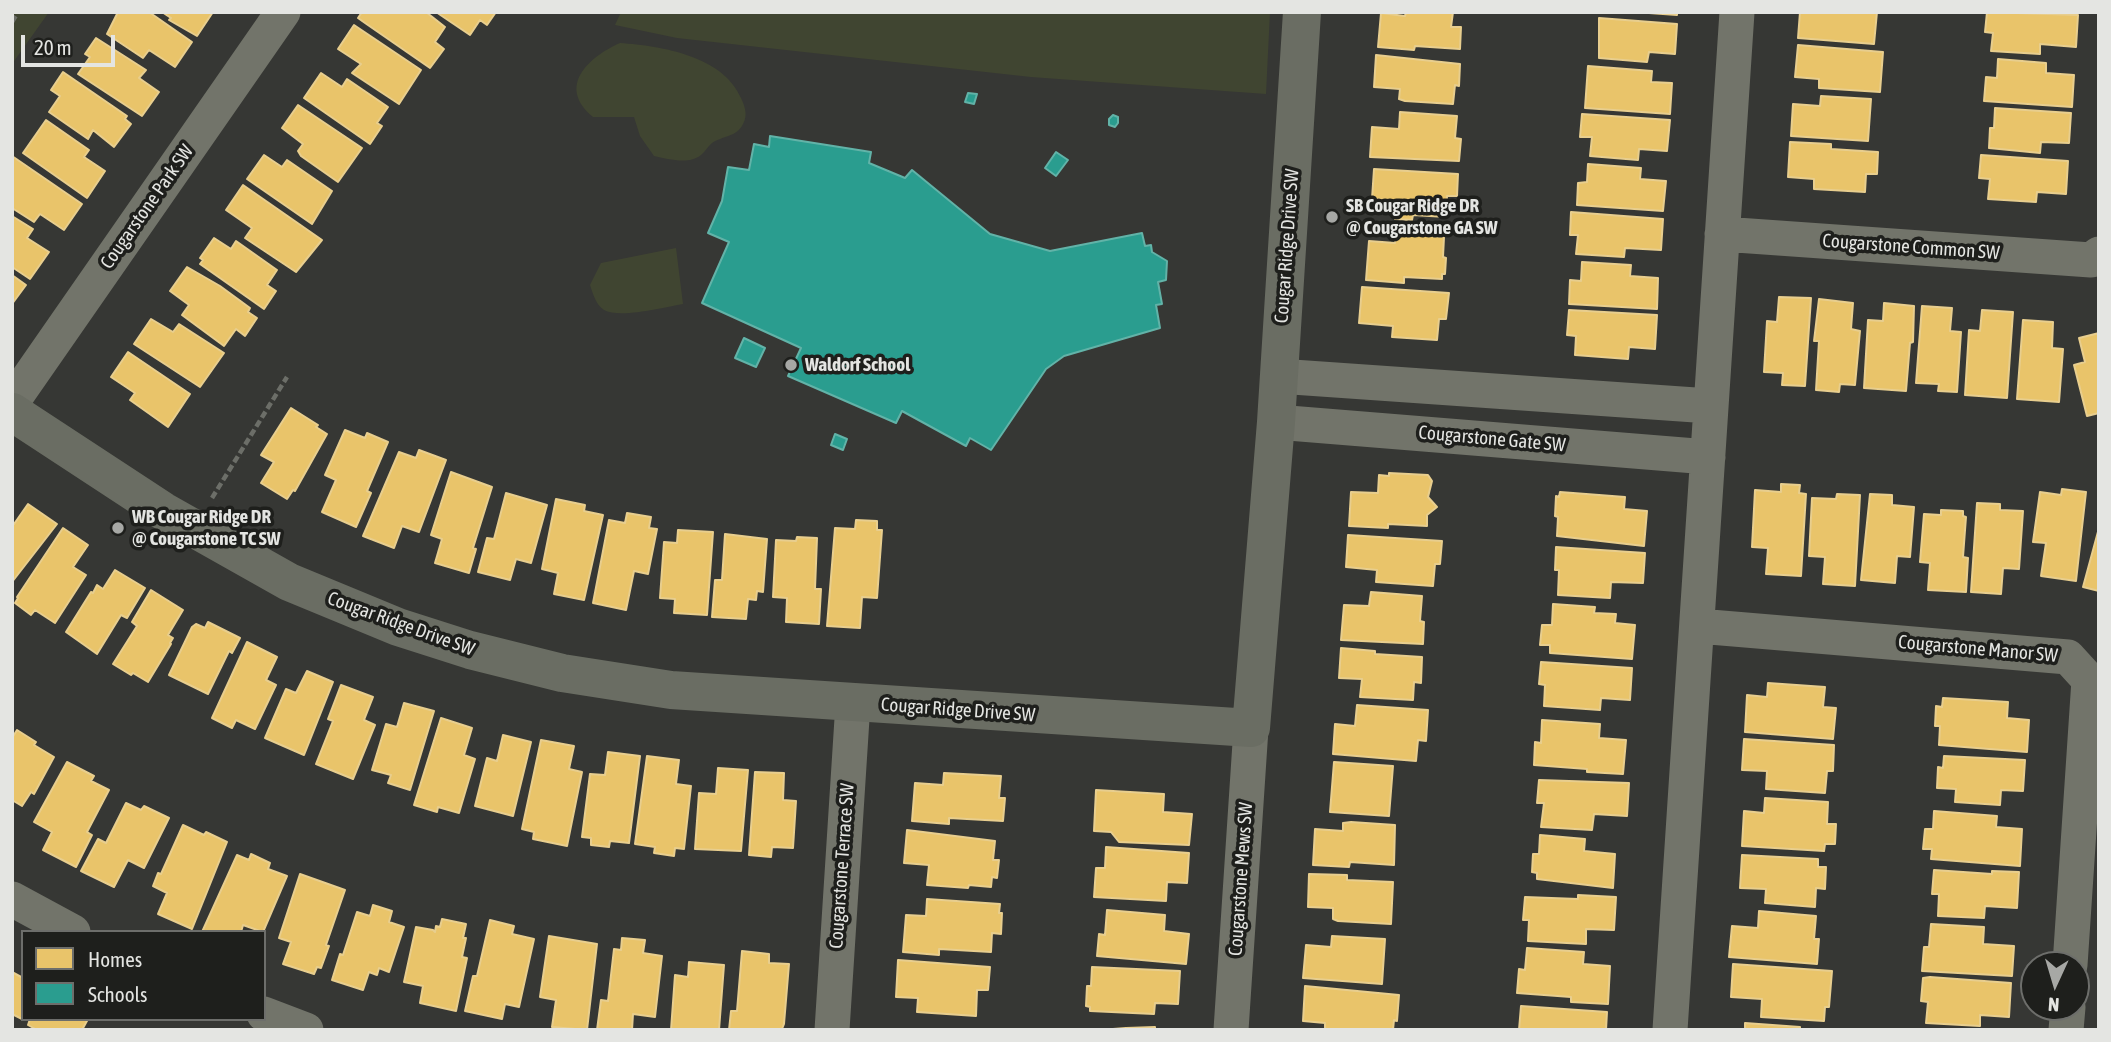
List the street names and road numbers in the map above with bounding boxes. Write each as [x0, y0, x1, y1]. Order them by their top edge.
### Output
street label: Cougarstone Park SW [96, 141, 198, 273]
street label: Cougar Ridge Drive SW [1270, 168, 1304, 324]
street label: Cougarstone Common SW [1822, 229, 2000, 265]
street label: Cougarstone Gate SW [1418, 421, 1566, 457]
street label: Cougar Ridge Drive SW [324, 587, 478, 661]
street label: Cougarstone Manor SW [1897, 631, 2059, 667]
street label: Cougar Ridge Drive SW [880, 693, 1036, 727]
street label: Cougarstone Terrace SW [825, 783, 859, 949]
street label: Cougarstone Mews SW [1224, 801, 1258, 957]

